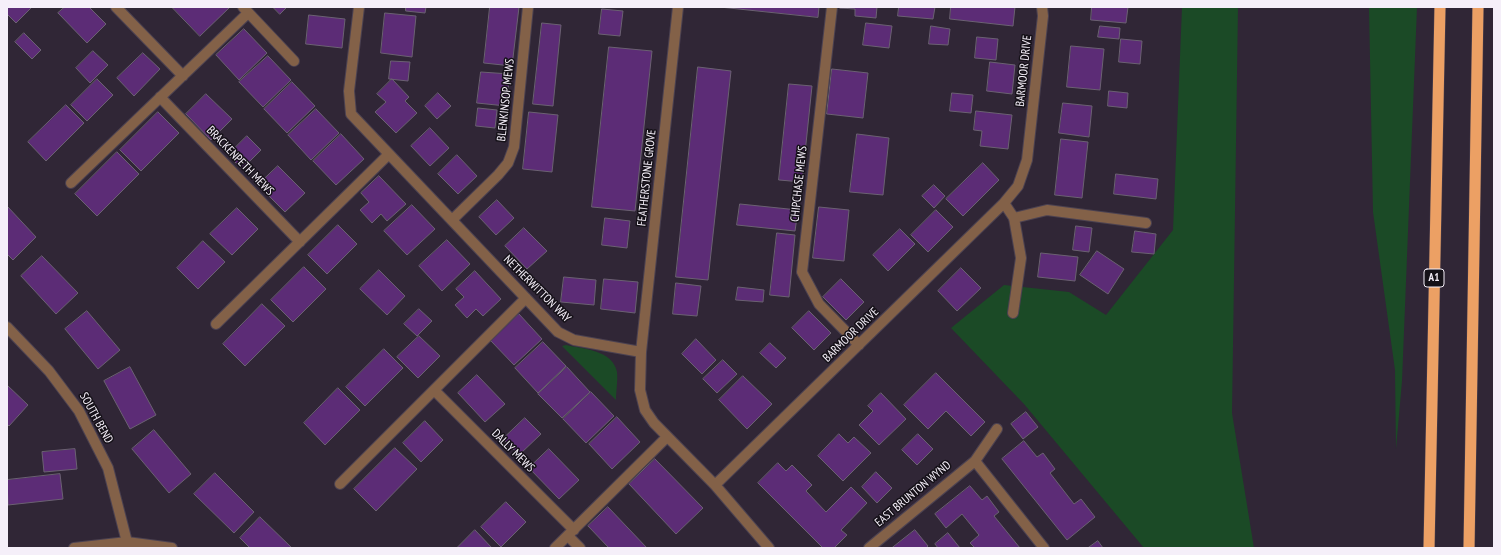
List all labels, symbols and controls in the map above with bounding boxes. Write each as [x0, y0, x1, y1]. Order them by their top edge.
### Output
street label: BARMOOR DRIVE [1013, 35, 1035, 107]
street label: BLENKINSOP MEWS [494, 58, 518, 142]
street label: BRACKENPETH MEWS [203, 123, 277, 199]
street label: FEATHERSTONE GROVE [635, 129, 659, 227]
street label: CHIPCHASE MEWS [788, 145, 810, 223]
street label: NETHERWITTON WAY [500, 252, 574, 326]
road number: A1 [1424, 269, 1444, 287]
street label: BARMOOR DRIVE [820, 305, 882, 365]
street label: SOUTH BEND [76, 390, 116, 446]
street label: DALLY MEWS [489, 427, 537, 475]
street label: EAST BRUNTON WYND [872, 458, 954, 530]

